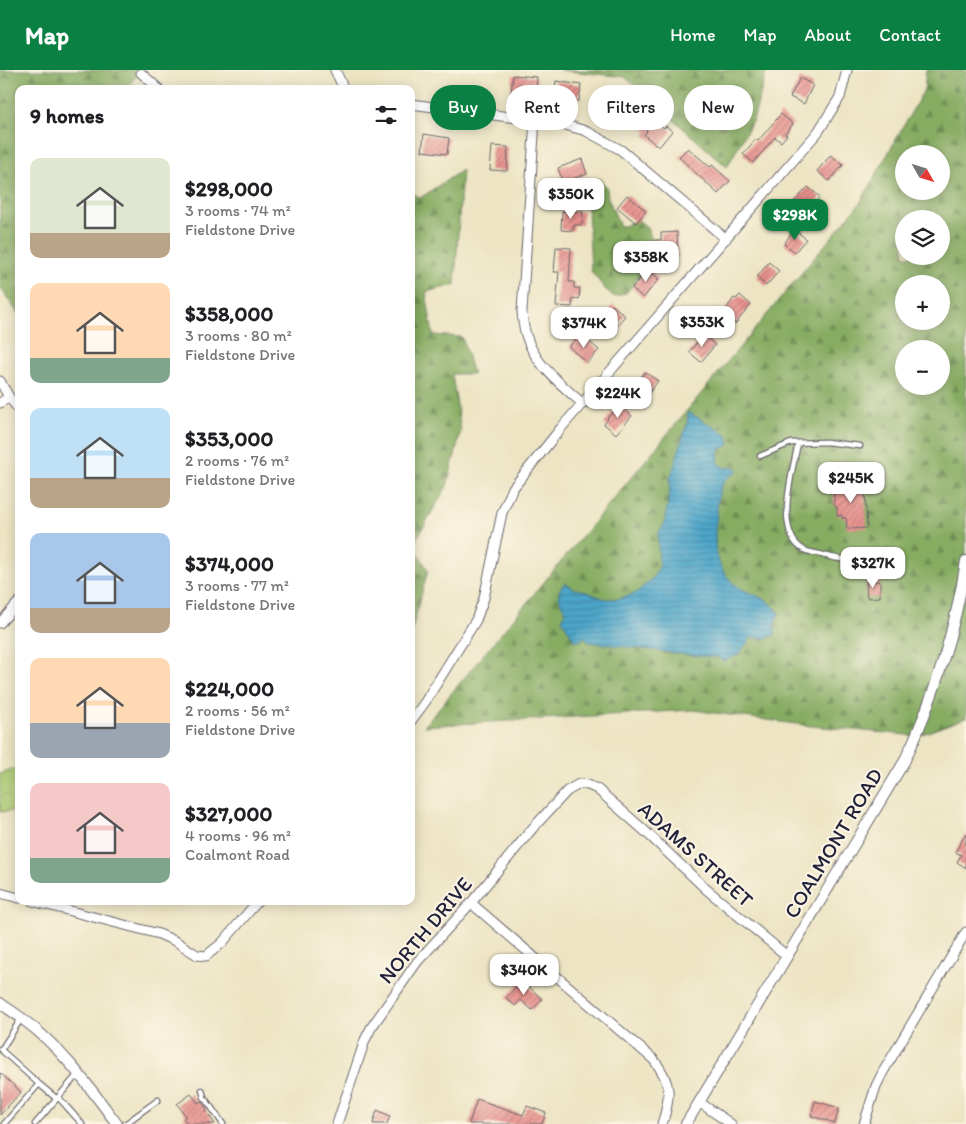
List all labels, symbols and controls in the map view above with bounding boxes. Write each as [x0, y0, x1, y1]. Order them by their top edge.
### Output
text: Map [25, 21, 69, 50]
text: Home [670, 24, 716, 46]
text: Map [744, 24, 777, 46]
text: About [805, 24, 851, 46]
text: Contact [879, 24, 941, 46]
chip: Buy [430, 85, 496, 130]
chip: Rent [506, 85, 578, 130]
chip: Filters [588, 85, 674, 130]
chip: New [684, 85, 753, 130]
icon: filters [372, 101, 400, 129]
text: 9 homes [30, 103, 104, 128]
north arrow [895, 145, 950, 200]
map controls [895, 145, 950, 395]
text: $298,000 [185, 176, 273, 201]
icon: home [70, 178, 130, 238]
pin: $350K [536, 178, 606, 220]
text: $350K [548, 184, 594, 203]
pin: $298K [760, 198, 830, 241]
text: 3 rooms · 74 m² [185, 201, 291, 220]
text: $298K [773, 205, 817, 224]
button: layers [895, 210, 950, 265]
text: Fieldstone Drive [185, 220, 295, 239]
pin: $358K [611, 240, 681, 283]
text: $358K [624, 247, 668, 266]
button: + [895, 275, 950, 330]
text: $358,000 [185, 301, 273, 326]
icon: home [70, 303, 130, 363]
pin: $374K [549, 306, 619, 349]
pin: $353K [667, 306, 737, 348]
text: $353K [680, 312, 724, 331]
text: $374K [562, 313, 606, 332]
text: 3 rooms · 80 m² [185, 326, 292, 345]
button: − [895, 340, 950, 395]
text: Fieldstone Drive [185, 345, 295, 364]
pin: $224K [583, 376, 653, 419]
text: $224K [596, 383, 640, 402]
text: $353,000 [185, 426, 273, 451]
icon: home [70, 428, 130, 488]
text: 2 rooms · 76 m² [185, 451, 289, 470]
pin: $245K [816, 462, 886, 504]
text: $245K [829, 468, 873, 487]
text: Fieldstone Drive [185, 470, 295, 489]
pin: $327K [838, 546, 908, 589]
text: $374,000 [185, 551, 274, 576]
icon: home [70, 553, 130, 613]
text: $327K [851, 553, 895, 572]
text: 3 rooms · 77 m² [185, 576, 289, 595]
text: Fieldstone Drive [185, 595, 295, 614]
text: $224,000 [185, 676, 274, 701]
icon: home [70, 678, 130, 738]
text: 2 rooms · 56 m² [185, 701, 290, 720]
text: Fieldstone Drive [185, 720, 295, 739]
street label: COALMONT ROAD [778, 763, 888, 923]
street label: ADAMS STREET [633, 796, 759, 912]
text: $327,000 [185, 801, 272, 826]
icon: home [70, 803, 130, 863]
text: 4 rooms · 96 m² [185, 826, 291, 845]
text: Coalmont Road [185, 845, 290, 864]
street label: NORTH DRIVE [373, 871, 477, 988]
pin: $340K [489, 954, 559, 996]
text: $340K [501, 960, 547, 979]

